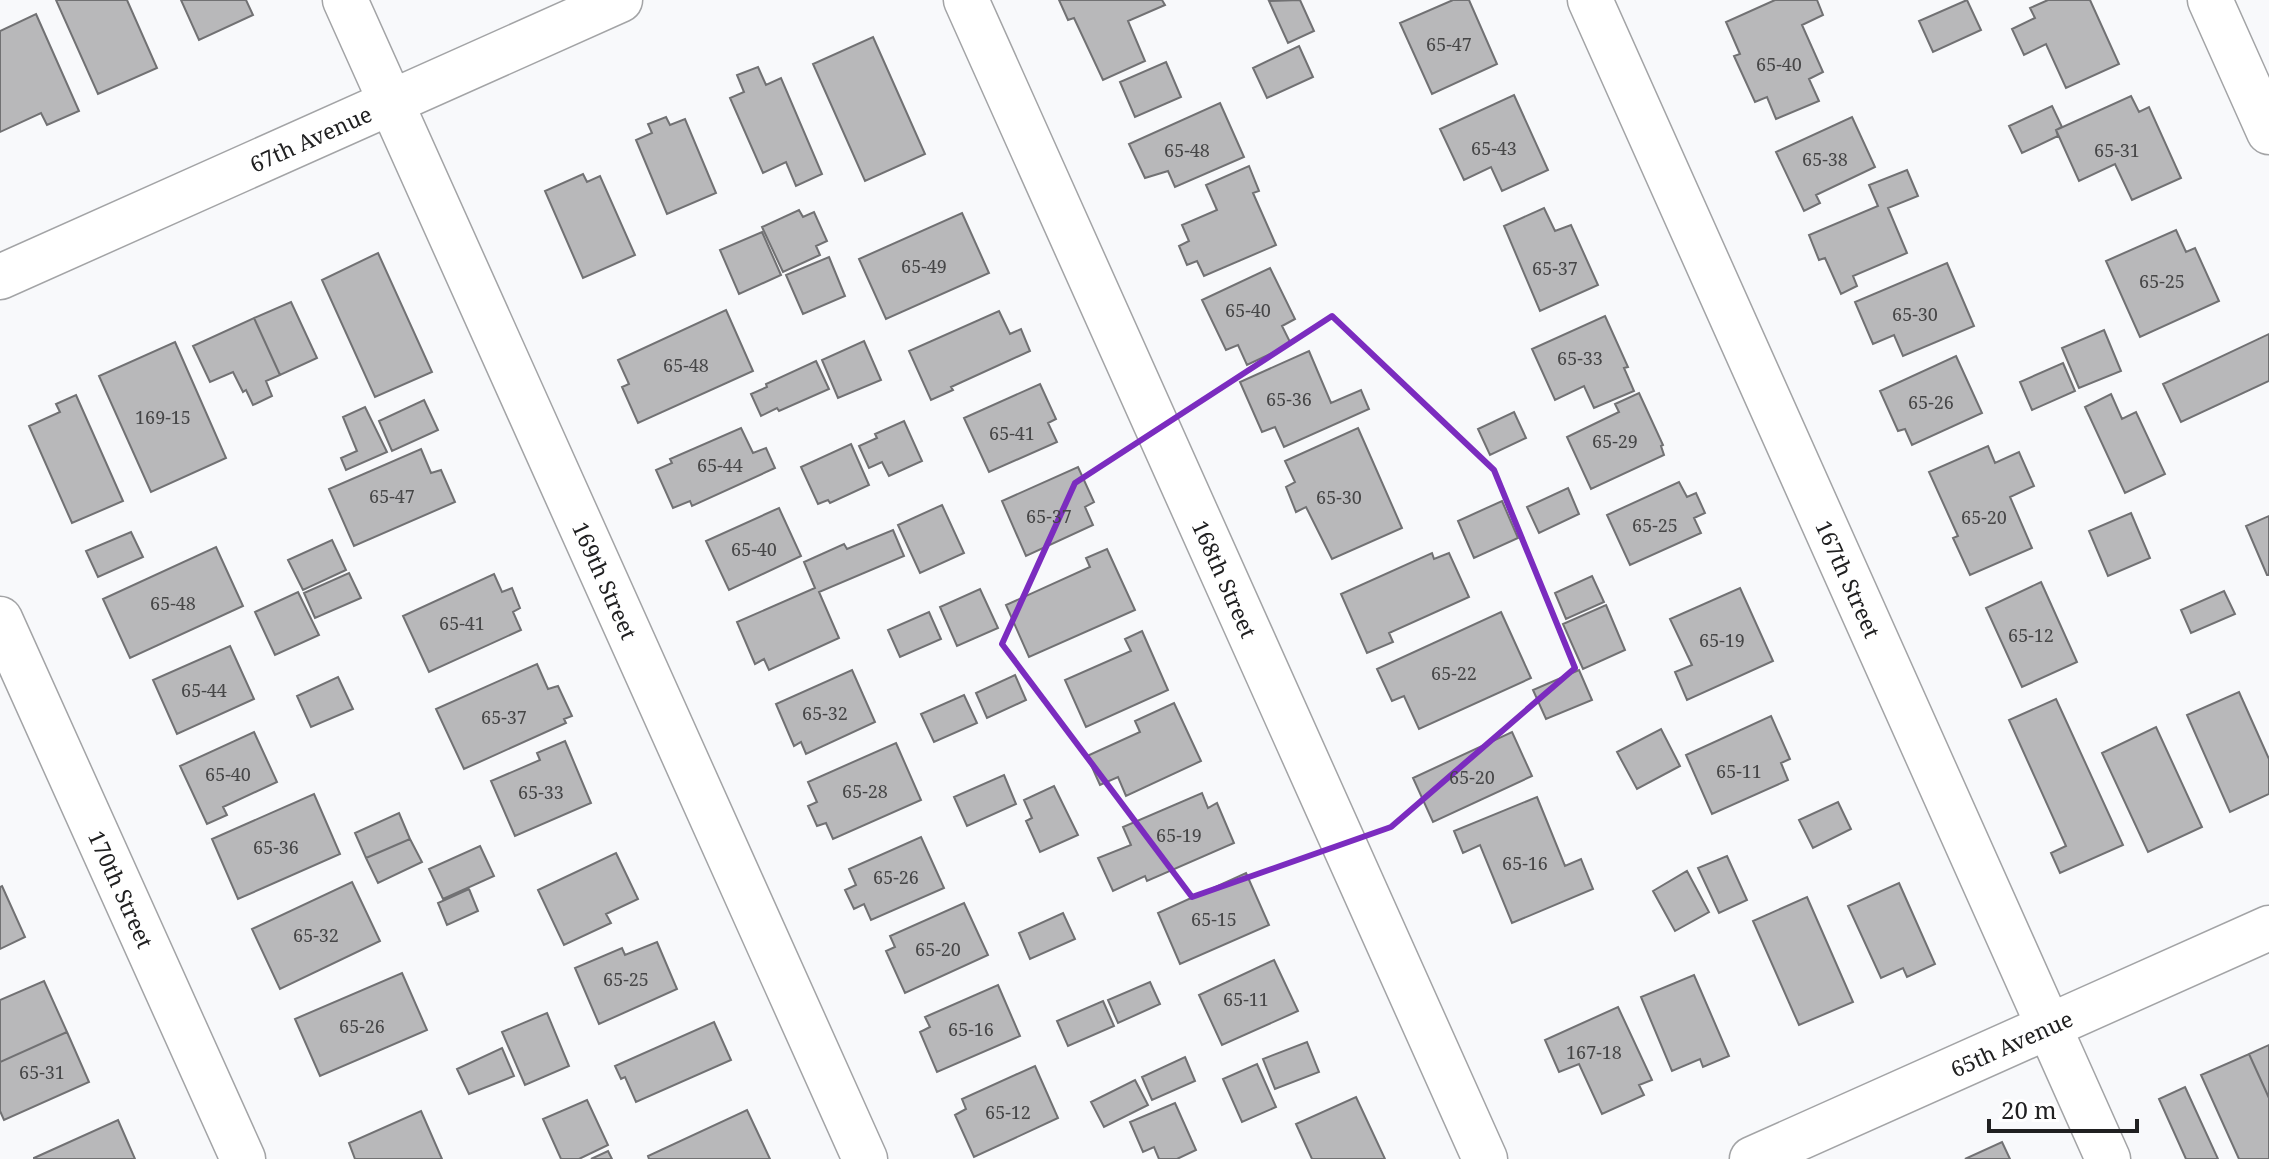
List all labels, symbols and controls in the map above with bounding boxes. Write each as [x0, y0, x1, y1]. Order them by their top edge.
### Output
house number: 65-47 [1426, 32, 1472, 56]
house number: 65-40 [1756, 52, 1802, 76]
street label: 67th Avenue [245, 98, 376, 179]
house number: 65-43 [1471, 136, 1517, 160]
house number: 65-48 [1164, 138, 1210, 162]
house number: 65-31 [2094, 138, 2140, 162]
house number: 65-38 [1802, 147, 1848, 171]
house number: 65-49 [901, 254, 947, 278]
house number: 65-37 [1532, 256, 1578, 280]
house number: 65-25 [2139, 269, 2185, 293]
house number: 65-40 [1225, 298, 1271, 322]
house number: 65-30 [1892, 302, 1938, 326]
house number: 65-33 [1557, 346, 1603, 370]
house number: 65-48 [663, 353, 709, 377]
house number: 65-36 [1266, 387, 1312, 411]
house number: 65-26 [1908, 390, 1954, 414]
house number: 169-15 [135, 405, 191, 429]
house number: 65-41 [989, 421, 1035, 445]
house number: 65-29 [1592, 429, 1638, 453]
house number: 65-44 [697, 453, 743, 477]
house number: 65-47 [369, 484, 415, 508]
house number: 65-30 [1316, 485, 1362, 509]
house number: 65-37 [1026, 504, 1072, 528]
house number: 65-20 [1961, 505, 2007, 529]
house number: 65-25 [1632, 513, 1678, 537]
street label: 168th Street [1186, 515, 1265, 642]
street label: 167th Street [1809, 515, 1888, 643]
street label: 169th Street [566, 517, 645, 644]
house number: 65-40 [731, 537, 777, 561]
house number: 65-48 [150, 591, 196, 615]
house number: 65-41 [439, 611, 485, 635]
house number: 65-12 [2008, 623, 2054, 647]
house number: 65-19 [1699, 628, 1745, 652]
house number: 65-22 [1431, 661, 1477, 685]
house number: 65-44 [181, 678, 227, 702]
house number: 65-32 [802, 701, 848, 725]
house number: 65-37 [481, 705, 527, 729]
house number: 65-11 [1716, 759, 1762, 783]
house number: 65-40 [205, 762, 251, 786]
house number: 65-20 [1449, 765, 1495, 789]
house number: 65-28 [842, 779, 888, 803]
house number: 65-33 [518, 780, 564, 804]
house number: 65-19 [1156, 823, 1202, 847]
street label: 170th Street [82, 825, 161, 953]
house number: 65-36 [253, 835, 299, 859]
house number: 65-16 [1502, 851, 1548, 875]
house number: 65-26 [873, 865, 919, 889]
house number: 65-15 [1191, 907, 1237, 931]
house number: 65-32 [293, 923, 339, 947]
house number: 65-20 [915, 937, 961, 961]
house number: 65-25 [603, 967, 649, 991]
house number: 65-11 [1223, 987, 1269, 1011]
street label: 65th Avenue [1945, 1003, 2077, 1084]
house number: 65-26 [339, 1014, 385, 1038]
house number: 65-16 [948, 1017, 994, 1041]
house number: 167-18 [1566, 1040, 1622, 1064]
house number: 65-31 [19, 1060, 65, 1084]
scale bar [1989, 1083, 2137, 1133]
text: 20 m [2001, 1093, 2057, 1126]
house number: 65-12 [985, 1100, 1031, 1124]

